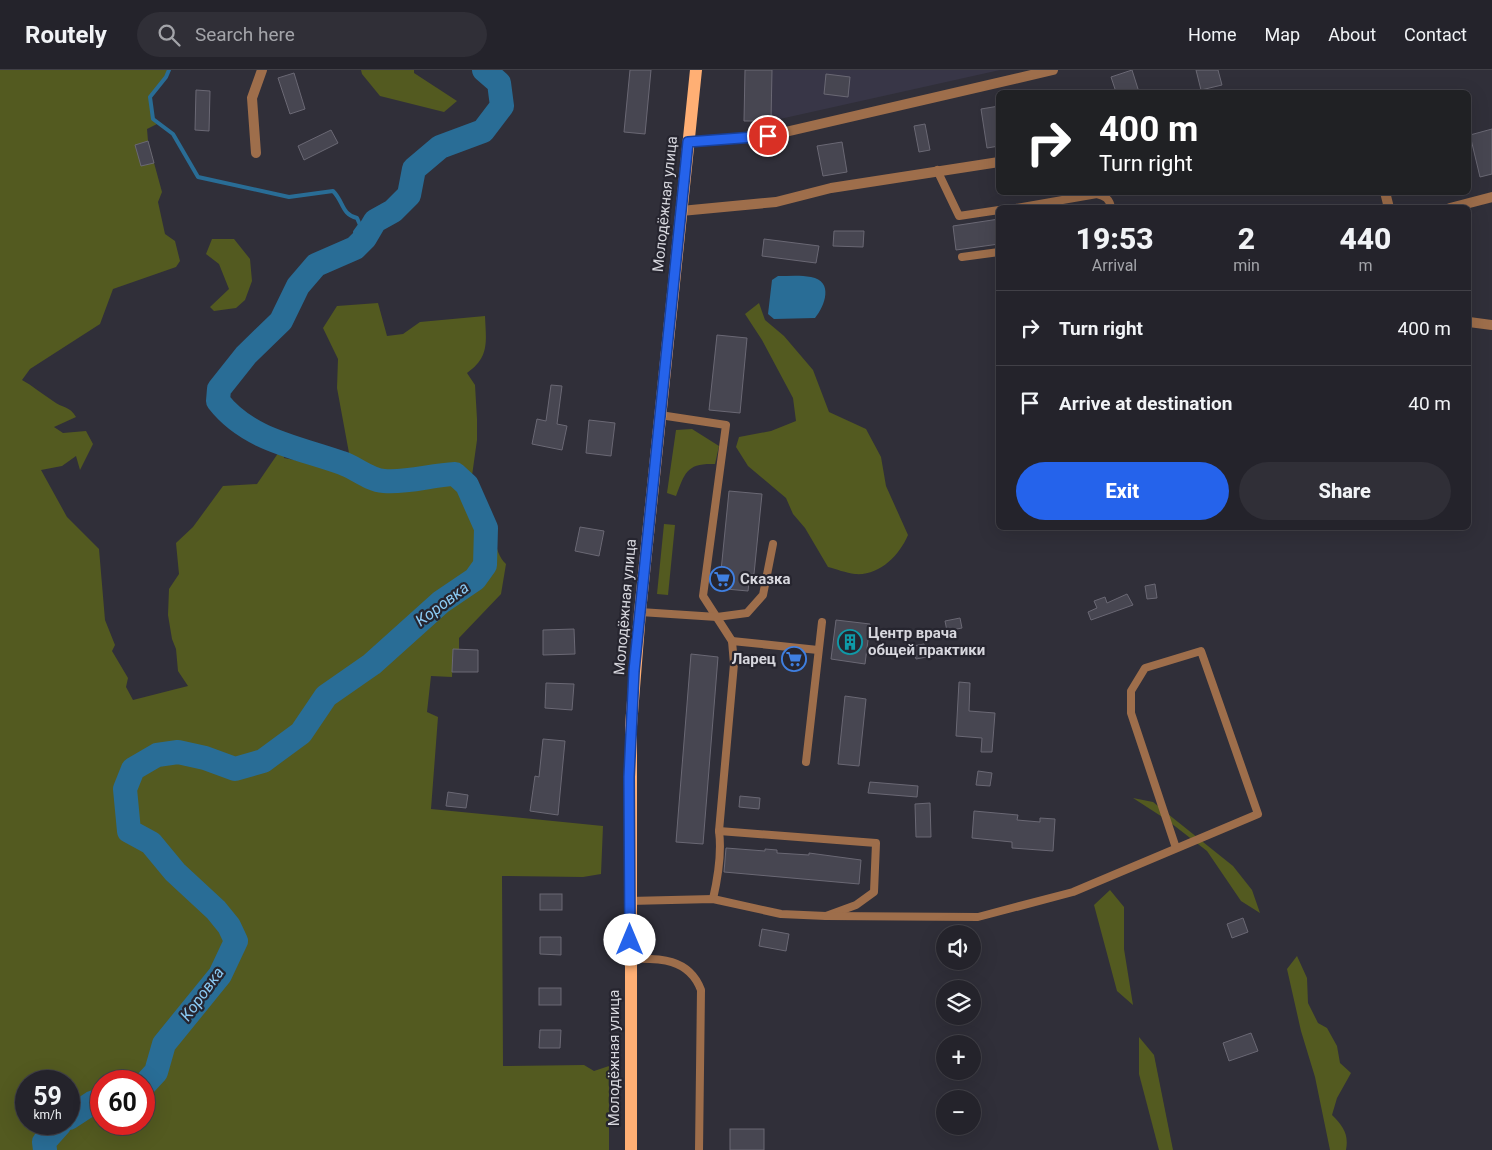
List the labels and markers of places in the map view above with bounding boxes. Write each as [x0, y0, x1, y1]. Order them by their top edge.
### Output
pin [747, 115, 789, 157]
supermarket icon: Сказка [709, 566, 735, 592]
place label: Сказка [740, 570, 790, 588]
place label: Центр врача общей практики [868, 624, 985, 659]
building icon: Центр врача общей практики [837, 629, 863, 655]
supermarket icon: Ларец [781, 646, 807, 672]
place label: Ларец [732, 650, 776, 668]

